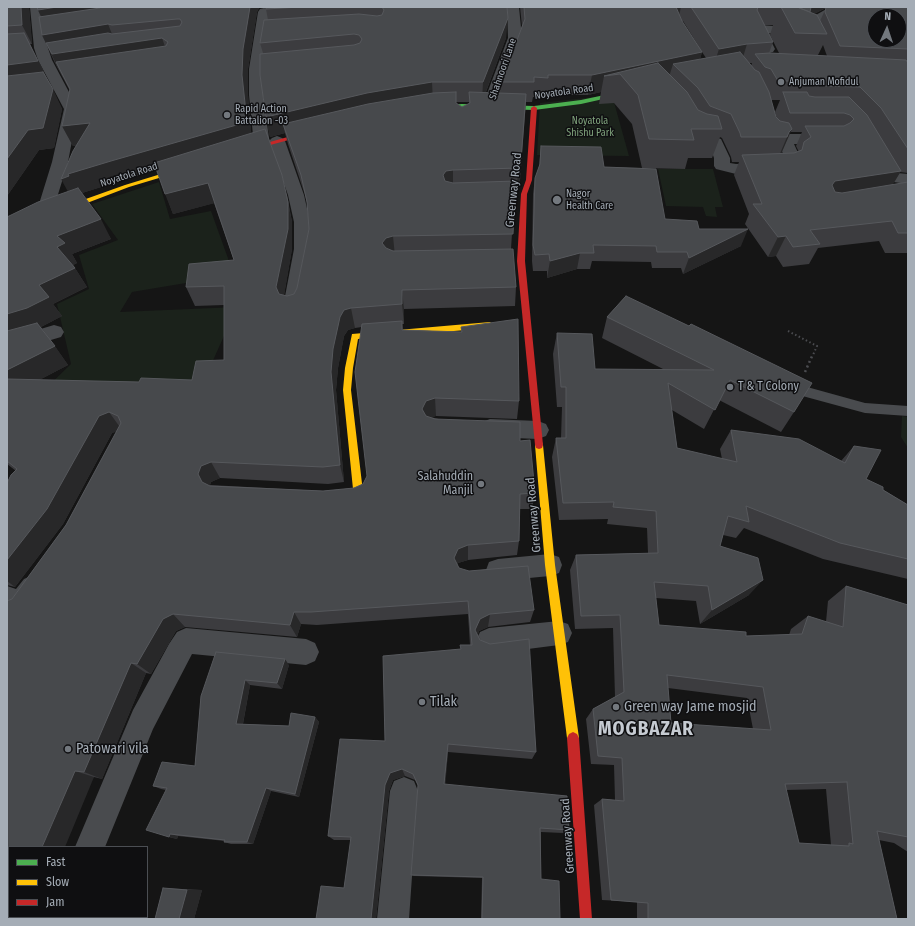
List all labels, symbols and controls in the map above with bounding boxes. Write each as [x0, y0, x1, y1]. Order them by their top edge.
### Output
north arrow [867, 8, 907, 48]
text: N [884, 10, 891, 23]
street label: Shahnoori Lane [487, 37, 519, 101]
place label: Anjuman Mofidul [789, 76, 858, 88]
marker: Anjuman Mofidul [776, 77, 786, 87]
street label: Noyatola Road [534, 82, 594, 102]
place label: Rapid Action Battalion -03 [235, 103, 288, 126]
marker: Rapid Action Battalion -03 [222, 110, 232, 120]
park label: Noyatola Shishu Park [566, 115, 614, 138]
street label: Greenway Road [503, 152, 525, 228]
street label: Noyatola Road [99, 160, 159, 190]
place label: Nagor Health Care [566, 188, 613, 212]
marker: Nagor Health Care [551, 194, 563, 206]
place label: T & T Colony [738, 380, 799, 394]
marker: T & T Colony [725, 382, 735, 392]
place label: Salahuddin Manjil [417, 470, 473, 498]
street label: Greenway Road [524, 477, 544, 553]
marker: Salahuddin Manjil [476, 479, 486, 489]
place label: Tilak [430, 694, 457, 710]
marker: Tilak [417, 697, 427, 707]
place label: Green way Jame mosjid [624, 699, 757, 715]
marker: Green way Jame mosjid [611, 702, 621, 712]
district label: MOGBAZAR [598, 719, 694, 741]
place label: Patowari vila [76, 741, 149, 757]
marker: Patowari vila [63, 744, 73, 754]
street label: Greenway Road [558, 798, 578, 874]
legend [8, 846, 148, 918]
text: Fast [46, 855, 65, 869]
text: Slow [46, 875, 69, 889]
text: Jam [46, 895, 64, 909]

